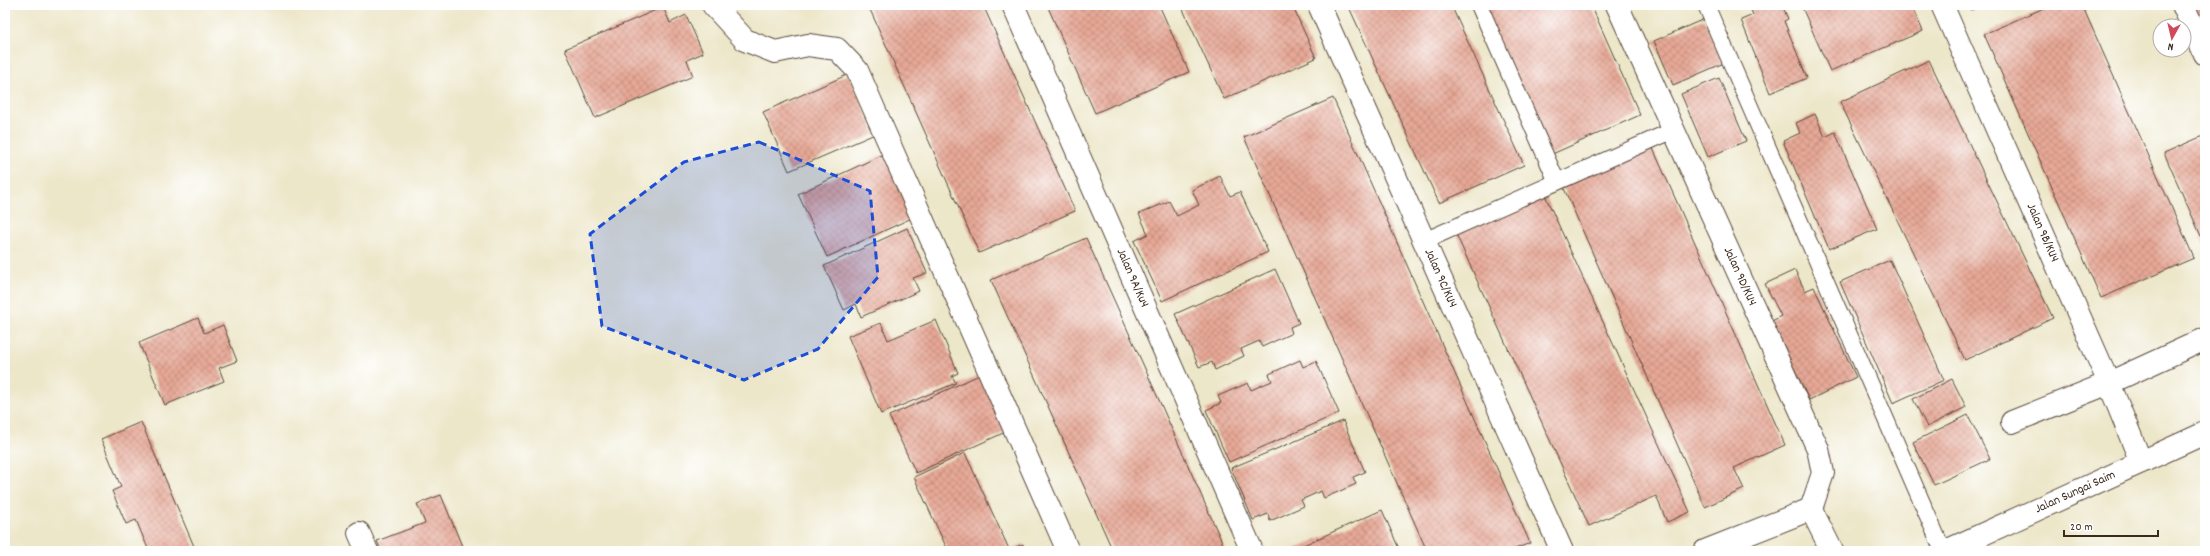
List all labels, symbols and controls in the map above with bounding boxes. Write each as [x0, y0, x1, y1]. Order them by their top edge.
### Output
north arrow [2152, 18, 2192, 58]
text: N [2167, 38, 2175, 54]
street label: Jalan 9B/KU4 [2021, 200, 2064, 265]
street label: Jalan 9D/KU4 [1718, 244, 1762, 309]
street label: Jalan 9A/Ku4 [1111, 245, 1154, 311]
street label: Jalan 9C/KU4 [1419, 246, 1462, 311]
street label: Jalan Sungai Saim [2032, 465, 2119, 519]
scale bar [2064, 512, 2158, 538]
text: 20 m [2070, 519, 2093, 536]

